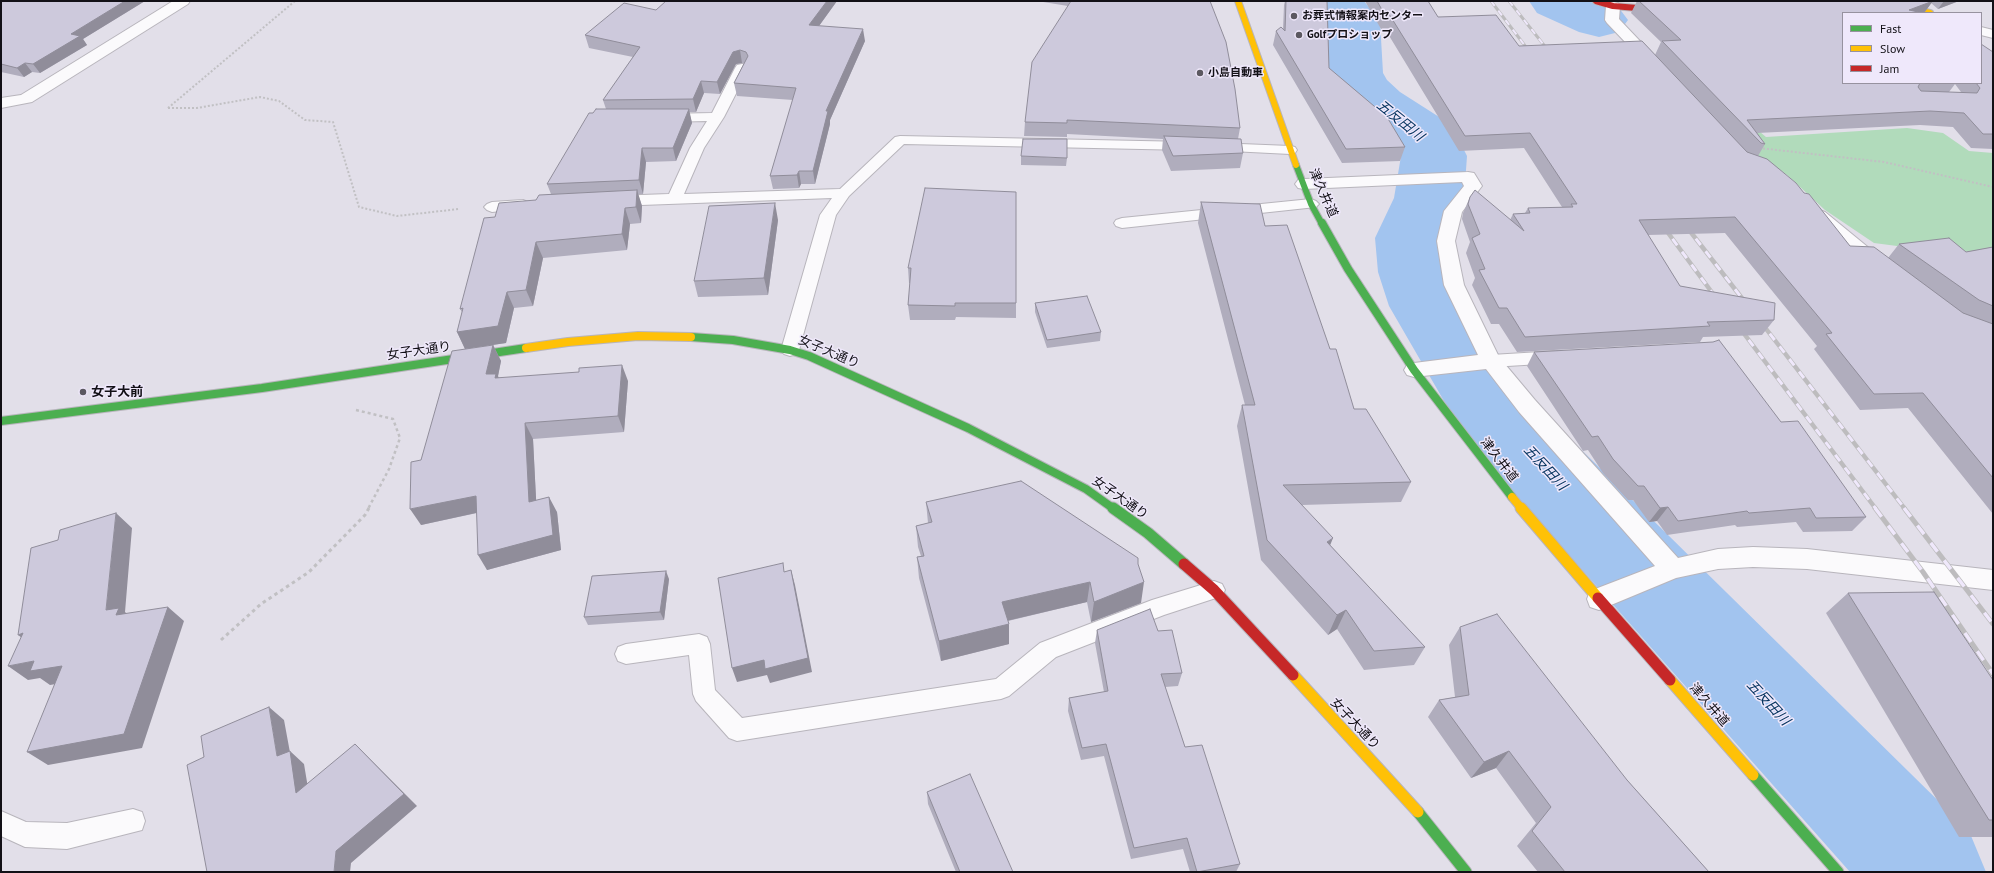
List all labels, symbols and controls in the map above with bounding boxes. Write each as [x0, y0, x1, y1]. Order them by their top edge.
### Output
place label: お葬式情報案内センター [1302, 9, 1423, 23]
marker: お葬式情報案内センター [1289, 11, 1299, 21]
legend [1842, 12, 1982, 84]
text: Fast [1880, 21, 1901, 36]
place label: Golfプロショップ [1307, 28, 1392, 42]
marker: Golfプロショップ [1294, 30, 1304, 40]
text: Slow [1880, 41, 1905, 56]
text: Jam [1880, 61, 1899, 76]
place label: 小島自動車 [1208, 66, 1263, 80]
marker: 小島自動車 [1195, 68, 1205, 78]
water label: 五反田川 [1373, 97, 1427, 145]
street label: 津久井道 [1305, 166, 1341, 220]
street label: 女子大通り [796, 332, 862, 372]
street label: 女子大通り [386, 339, 452, 363]
place label: 女子大前 [91, 384, 143, 400]
marker: 女子大前 [78, 387, 88, 397]
street label: 津久井道 [1477, 435, 1521, 485]
water label: 五反田川 [1520, 442, 1570, 494]
street label: 女子大通り [1089, 473, 1151, 523]
water label: 五反田川 [1743, 677, 1793, 729]
street label: 津久井道 [1686, 680, 1732, 730]
street label: 女子大通り [1327, 695, 1383, 753]

